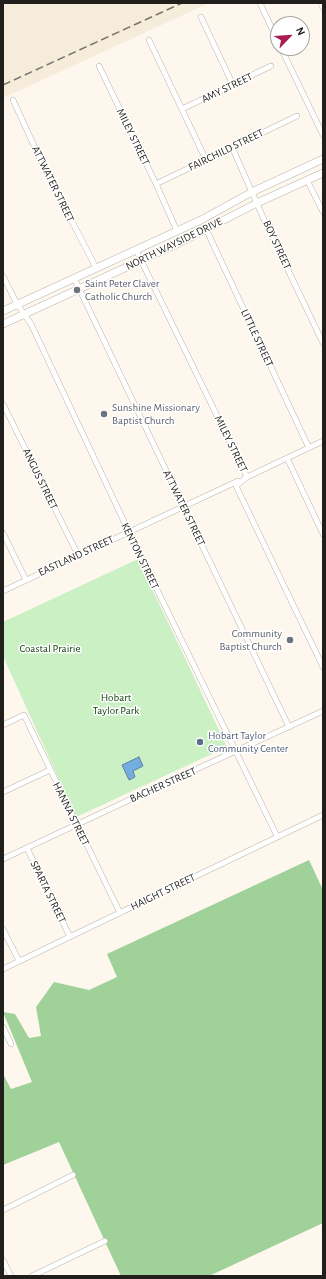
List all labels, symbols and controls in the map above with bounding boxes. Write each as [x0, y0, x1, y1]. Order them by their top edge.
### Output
north arrow [270, 16, 310, 56]
text: N [294, 25, 307, 37]
street label: AMY STREET [199, 70, 255, 106]
street label: MILEY STREET [114, 106, 152, 168]
street label: FAIRCHILD STREET [186, 126, 266, 174]
street label: ATTWATER STREET [29, 144, 77, 224]
street label: NORTH WAYSIDE DRIVE [124, 215, 224, 273]
street label: BOY STREET [260, 218, 294, 272]
place label: Saint Peter Claver Catholic Church [85, 277, 159, 303]
marker: Saint Peter Claver Catholic Church [72, 285, 82, 295]
street label: LITTLE STREET [238, 307, 276, 369]
place label: Sunshine Missionary Baptist Church [112, 401, 200, 427]
marker: Sunshine Missionary Baptist Church [99, 409, 109, 419]
street label: MILEY STREET [212, 413, 250, 475]
street label: ANGUS STREET [19, 446, 61, 512]
street label: ATTWATER STREET [160, 468, 208, 548]
street label: KENTON STREET [118, 521, 162, 591]
street label: EASTLAND STREET [36, 533, 116, 579]
place label: Community Baptist Church [219, 627, 282, 653]
marker: Community Baptist Church [285, 635, 295, 645]
park label: Coastal Prairie [19, 642, 81, 656]
park label: Hobart Taylor Park [93, 691, 139, 717]
place label: Hobart Taylor Community Center [208, 729, 288, 755]
marker: Hobart Taylor Community Center [195, 737, 205, 747]
street label: BACHER STREET [128, 765, 198, 805]
street label: HANNA STREET [50, 780, 92, 848]
street label: SPARTA STREET [27, 859, 69, 925]
street label: HAIGHT STREET [129, 871, 197, 913]

